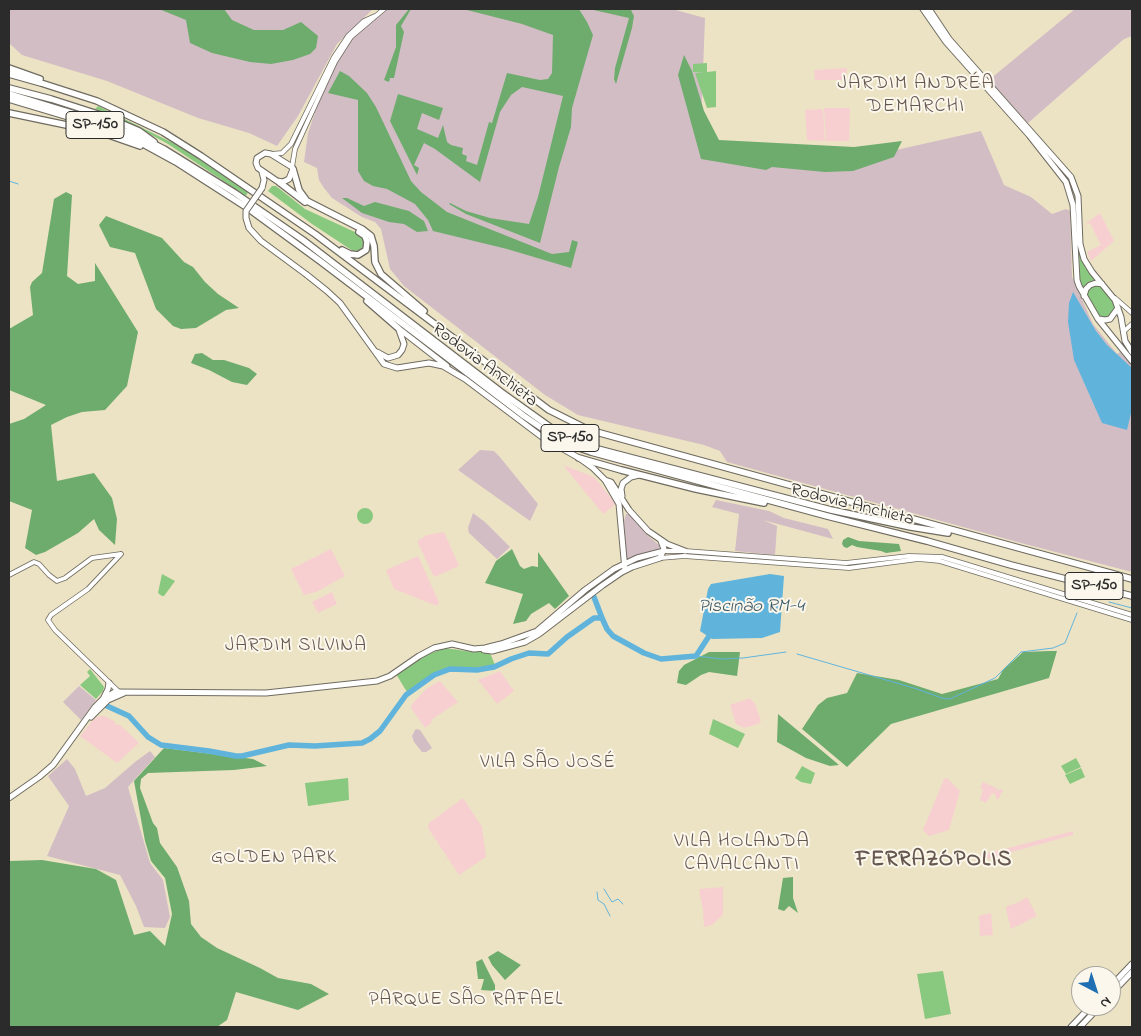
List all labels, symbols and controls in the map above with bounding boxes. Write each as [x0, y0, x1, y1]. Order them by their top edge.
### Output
district label: JARDIM ANDRÉA DEMARCHI [836, 73, 996, 120]
road number: SP-150 [66, 112, 124, 138]
street label: Rodovia Anchieta [427, 319, 541, 413]
road number: SP-150 [541, 424, 599, 452]
street label: Rodovia Anchieta [788, 480, 916, 532]
road number: SP-150 [1065, 572, 1123, 600]
water label: Piscinão RM-4 [698, 597, 804, 619]
district label: JARDIM SILVINA [223, 636, 369, 658]
district label: VILA SÃO JOSÉ [479, 753, 617, 775]
district label: VILA HOLANDA CAVALCANTI [673, 831, 811, 878]
district label: GOLDEN PARK [210, 848, 338, 870]
district label: FERRAZÓPOLIS [854, 848, 1014, 874]
north arrow [1071, 966, 1121, 1016]
district label: PARQUE SÃO RAFAEL [367, 990, 565, 1012]
text: N [1095, 991, 1116, 1013]

